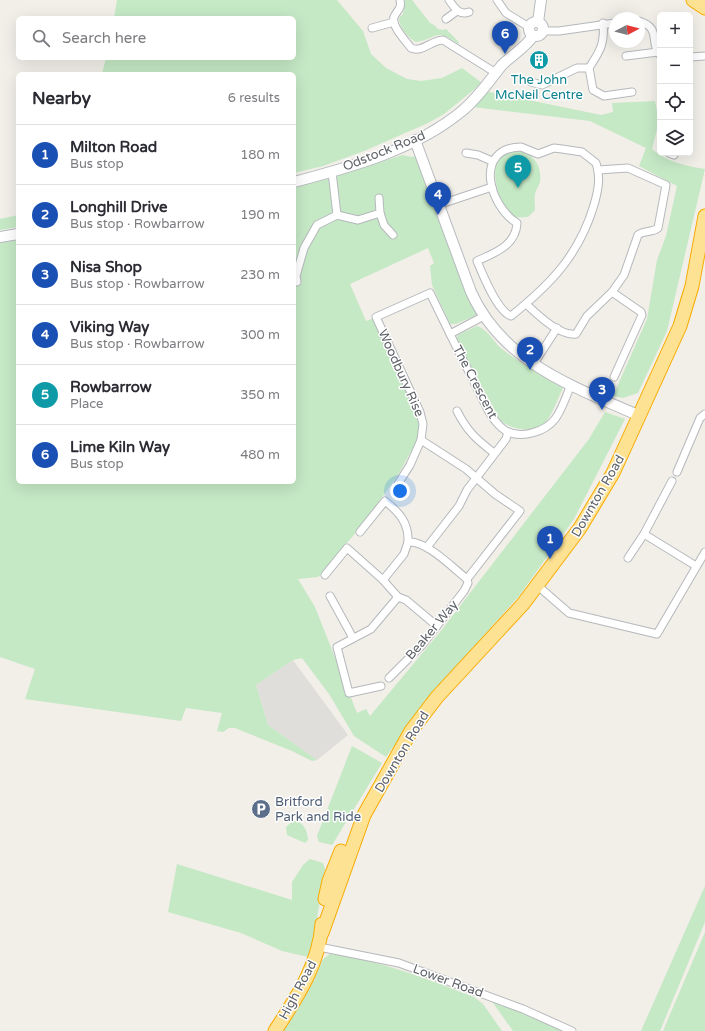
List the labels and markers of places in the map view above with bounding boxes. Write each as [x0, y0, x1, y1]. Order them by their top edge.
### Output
pin: 6 [492, 21, 518, 54]
building icon: The John McNeil Centre [528, 49, 550, 71]
place label: The John McNeil Centre [495, 72, 583, 103]
pin: 5 [505, 155, 531, 188]
pin: 4 [425, 182, 451, 215]
pin: 2 [517, 337, 543, 370]
pin: 3 [589, 377, 615, 410]
pin: 1 [537, 526, 563, 559]
place label: Britford Park and Ride [275, 794, 361, 825]
parking icon: Britford Park and Ride [250, 798, 272, 820]

